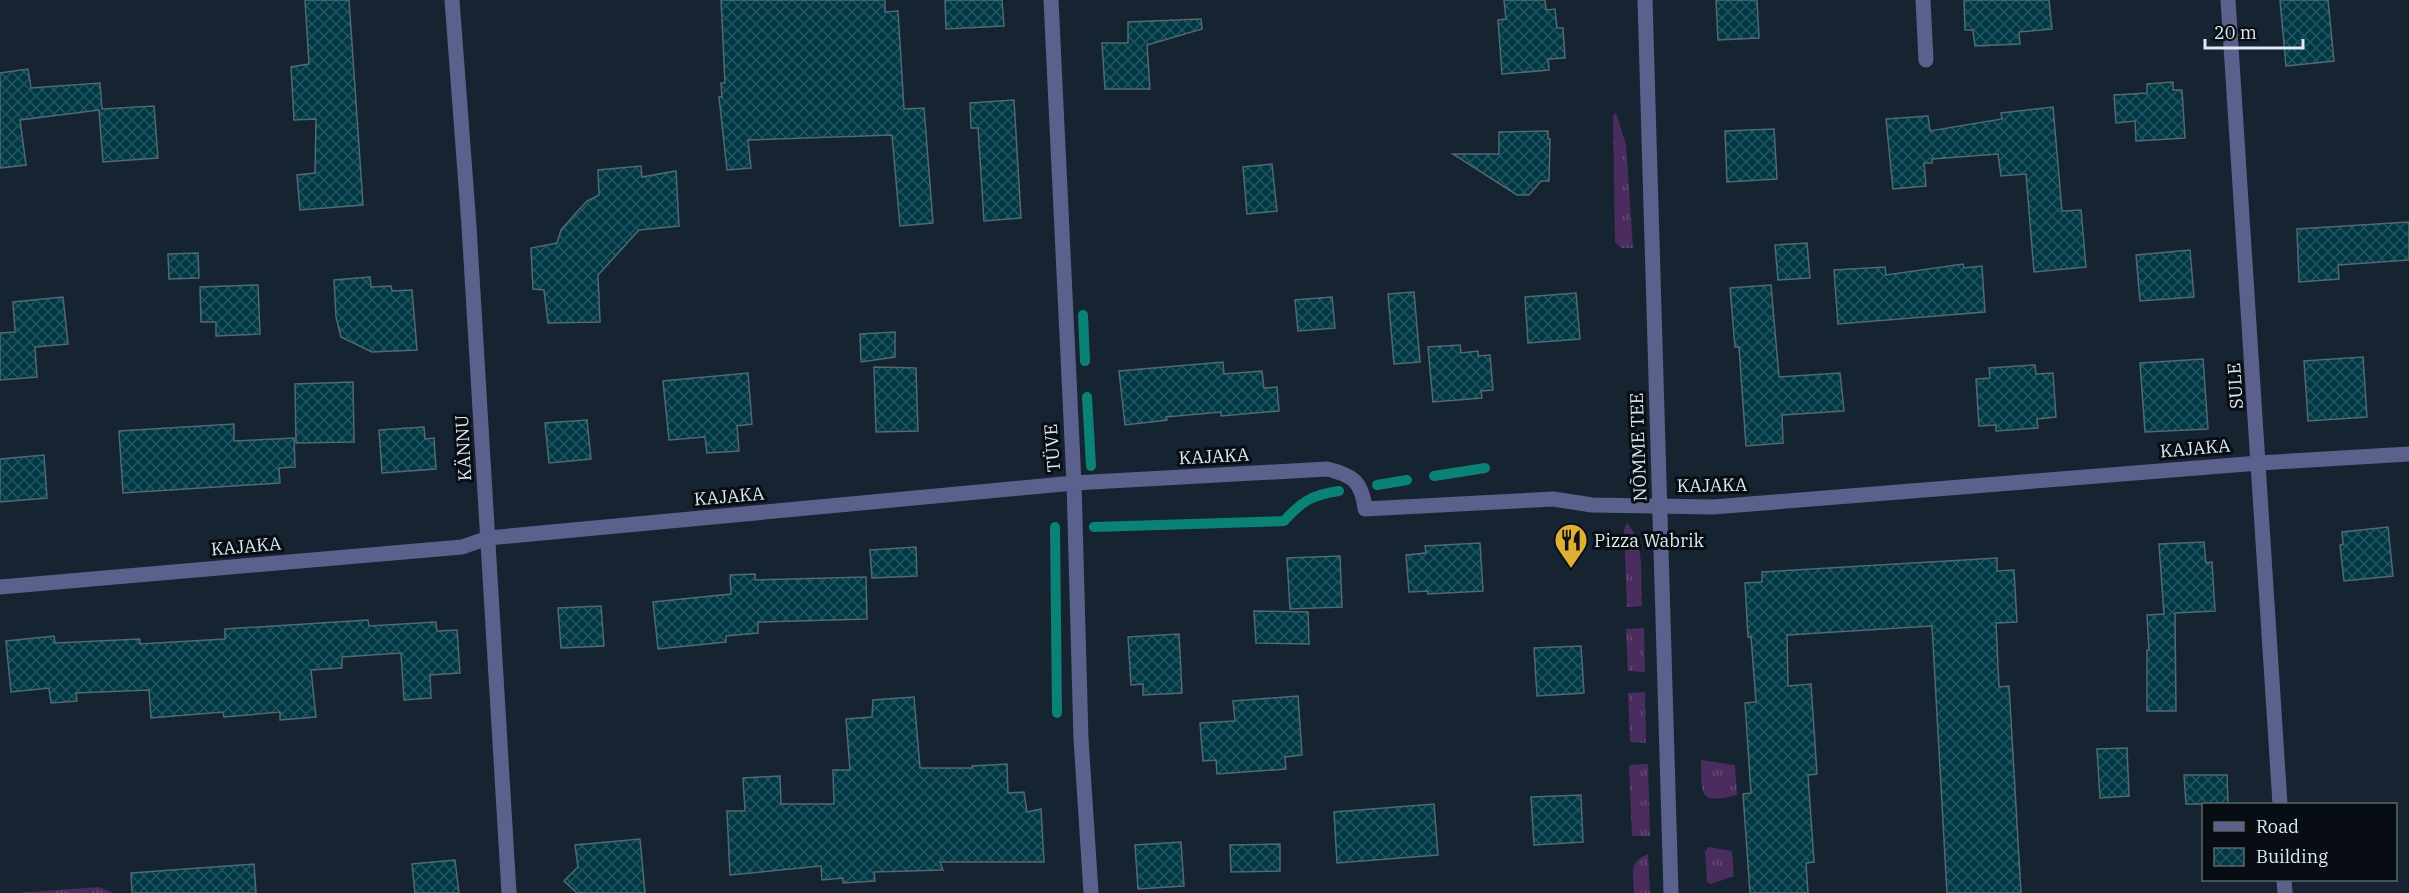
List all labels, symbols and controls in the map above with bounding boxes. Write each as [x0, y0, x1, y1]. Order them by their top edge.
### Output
scale bar [2205, 12, 2302, 50]
text: 20 m [2214, 21, 2257, 44]
street label: SULE [2222, 362, 2248, 410]
street label: NÕMME TEE [1625, 392, 1651, 502]
street label: KÄNNU [450, 414, 476, 482]
street label: TÜVE [1039, 423, 1065, 473]
street label: KAJAKA [2159, 433, 2232, 463]
street label: KAJAKA [1178, 443, 1250, 469]
street label: KAJAKA [1677, 473, 1748, 497]
street label: KAJAKA [693, 481, 766, 511]
restaurant icon: Pizza Wabrik [1553, 522, 1589, 569]
place label: Pizza Wabrik [1594, 529, 1705, 552]
street label: KAJAKA [210, 531, 283, 561]
legend [2202, 803, 2397, 881]
text: Road [2256, 815, 2299, 838]
text: Building [2256, 845, 2328, 868]

